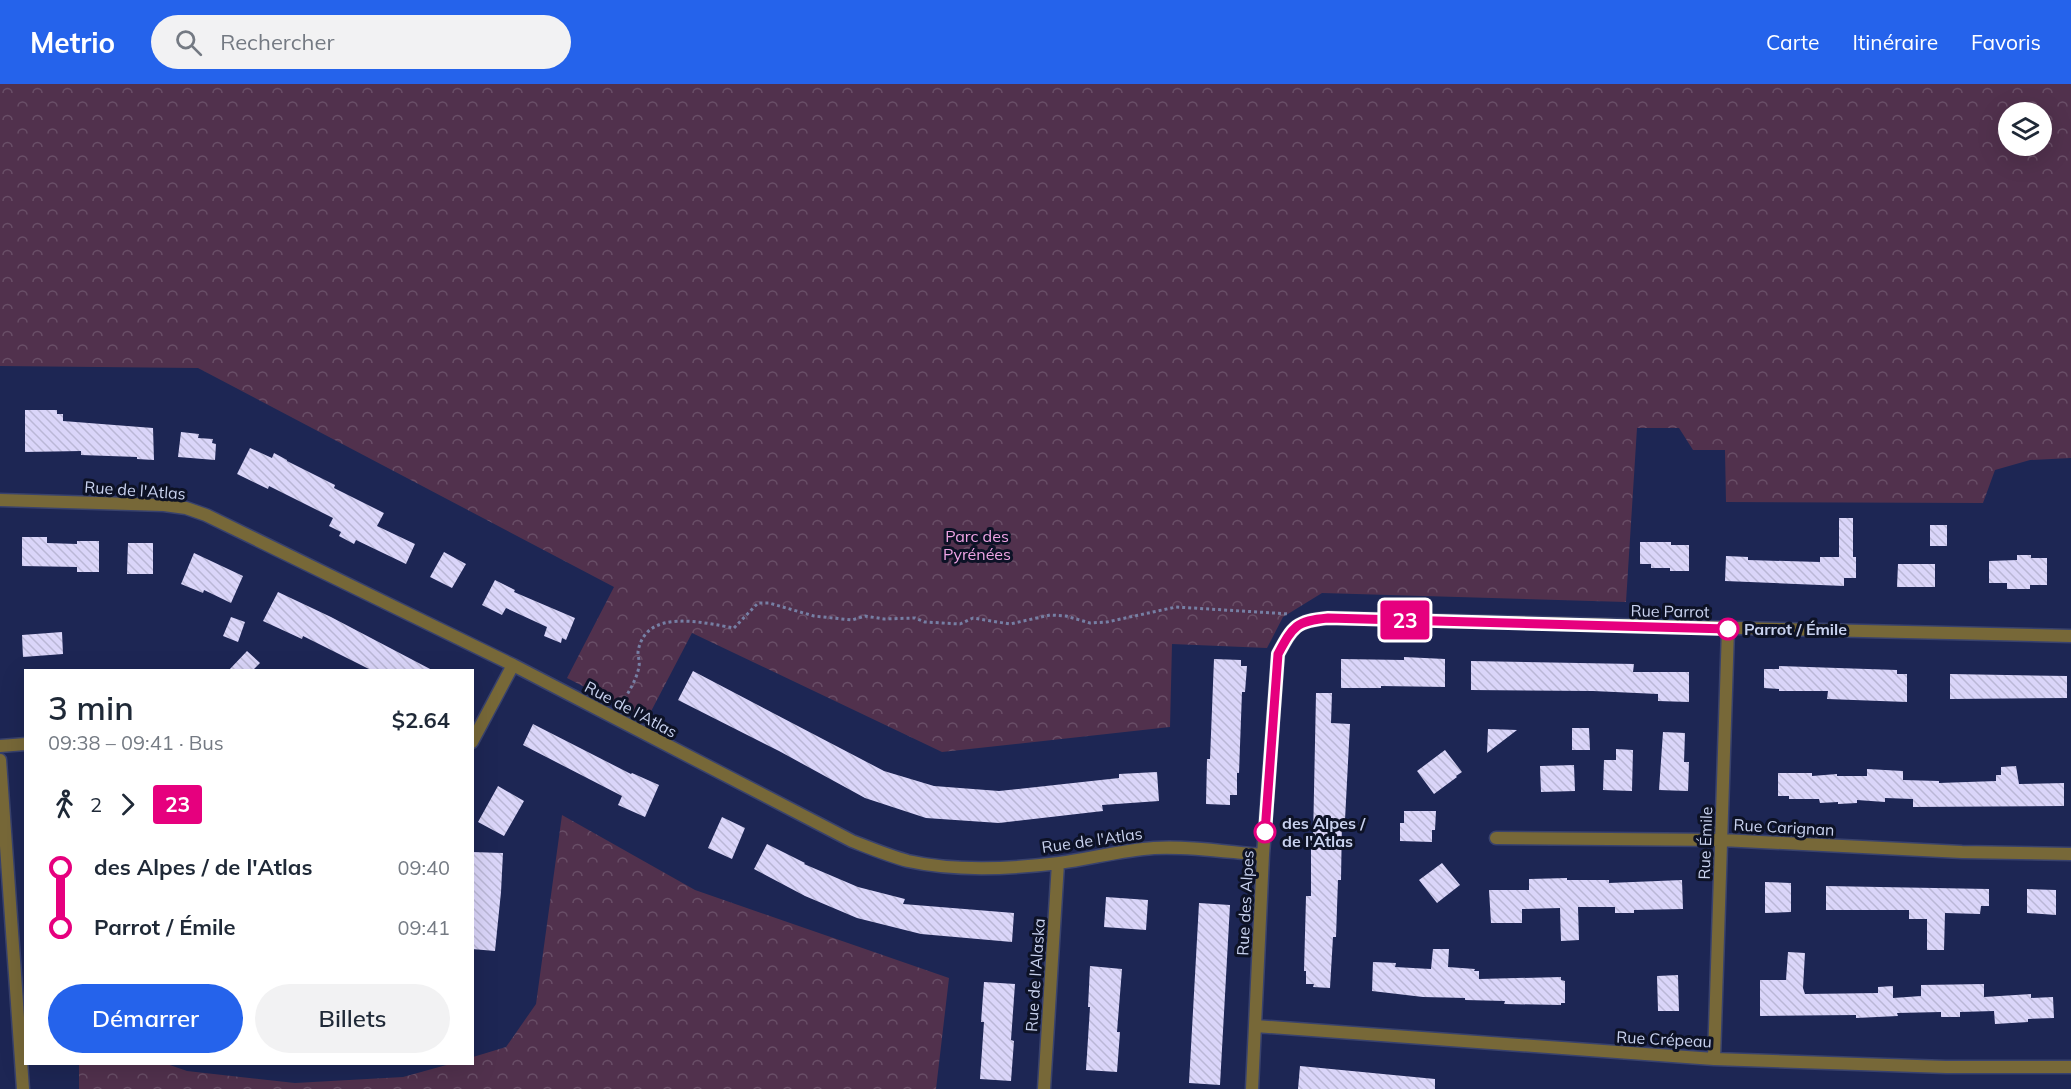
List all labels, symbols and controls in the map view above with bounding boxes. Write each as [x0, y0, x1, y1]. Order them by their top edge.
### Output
search box [151, 15, 571, 69]
text: Metrio [30, 25, 115, 60]
icon: search [172, 26, 205, 59]
text: Rechercher [220, 28, 334, 56]
text: Carte [1766, 29, 1820, 55]
text: Itinéraire [1853, 29, 1938, 55]
text: Favoris [1971, 29, 2041, 55]
map controls [1998, 102, 2052, 156]
button: layers [1998, 102, 2052, 156]
street label: Rue de l'Atlas [84, 476, 186, 504]
park label: Parc des Pyrénées [943, 526, 1011, 564]
line badge: 23 [1378, 600, 1432, 640]
street label: Rue Parrot [1630, 600, 1710, 622]
text: 23 [1392, 607, 1418, 633]
marker: Parrot / Émile [1717, 618, 1739, 640]
place label: Parrot / Émile [1744, 619, 1847, 639]
street label: Rue de l'Atlas [581, 676, 681, 742]
text: 3 min [48, 687, 134, 728]
text: $2.64 [392, 706, 450, 734]
text: 09:38 – 09:41 · Bus [48, 730, 224, 755]
icon: walk [48, 788, 81, 821]
icon: forward [111, 788, 144, 821]
text: 23 [165, 791, 190, 817]
text: 2 [90, 792, 102, 817]
street label: Rue Émile [1694, 806, 1716, 880]
place label: des Alpes / de l'Atlas [1282, 813, 1366, 851]
street label: Rue Carignan [1733, 814, 1835, 840]
marker: des Alpes / de l'Atlas [1254, 821, 1276, 843]
street label: Rue de l'Atlas [1040, 823, 1144, 857]
street label: Rue des Alpes [1232, 850, 1258, 956]
text: des Alpes / de l'Atlas [94, 853, 312, 881]
text: 09:40 [397, 855, 450, 880]
text: Parrot / Émile [94, 913, 236, 941]
text: 09:41 [397, 915, 450, 940]
street label: Rue de l'Alaska [1021, 918, 1049, 1032]
button: Démarrer [48, 984, 243, 1053]
button: Billets [255, 984, 450, 1053]
street label: Rue Crépeau [1616, 1027, 1712, 1051]

